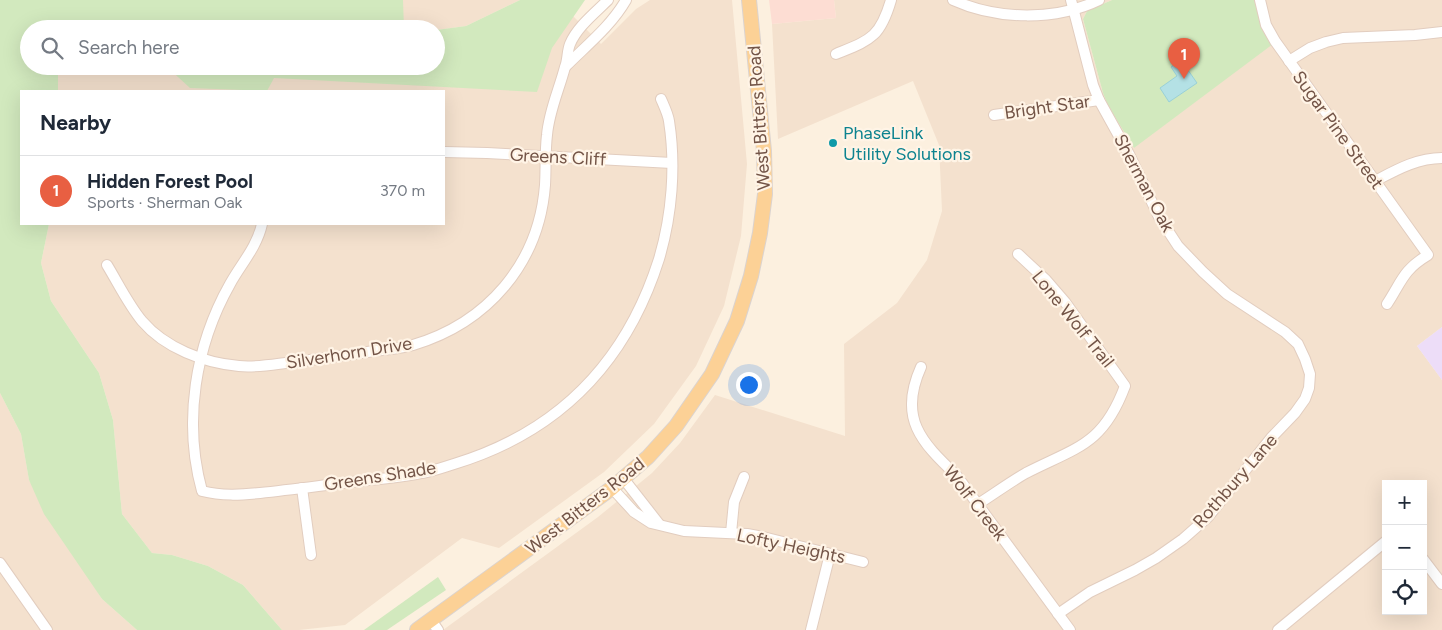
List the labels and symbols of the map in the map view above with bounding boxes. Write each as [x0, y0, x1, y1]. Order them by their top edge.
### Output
pin: 1 [1168, 38, 1200, 79]
street label: West Bitters Road [743, 45, 775, 191]
street label: Sugar Pine Street [1288, 67, 1388, 194]
street label: Bright Star [1003, 90, 1091, 124]
place label: PhaseLink Utility Solutions [843, 122, 971, 165]
street label: Sherman Oak [1109, 130, 1179, 236]
marker: PhaseLink Utility Solutions [827, 137, 839, 149]
street label: Greens Cliff [509, 143, 607, 171]
street label: Lone Wolf Trail [1027, 266, 1119, 372]
street label: Silverhorn Drive [285, 332, 414, 374]
your location [736, 372, 762, 398]
street label: Rothbury Lane [1188, 429, 1282, 533]
street label: West Bitters Road [521, 453, 649, 559]
street label: Greens Shade [322, 456, 438, 496]
street label: Wolf Creek [939, 461, 1011, 545]
street label: Lofty Heights [735, 524, 847, 568]

